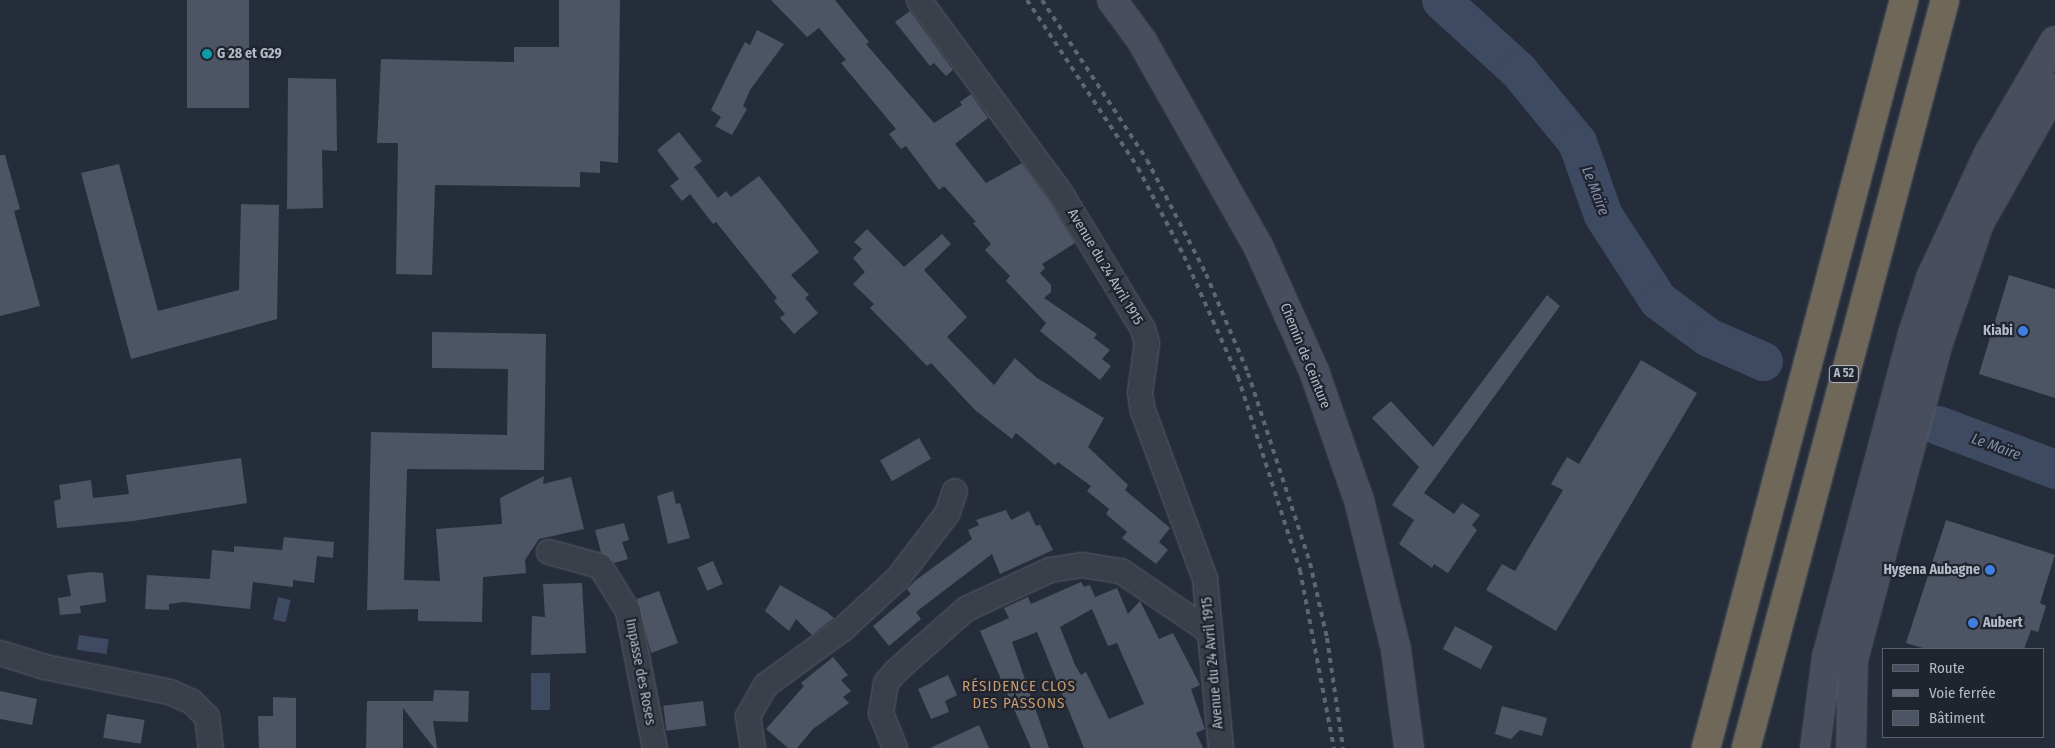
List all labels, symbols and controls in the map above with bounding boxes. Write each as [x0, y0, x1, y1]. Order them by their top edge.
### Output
place label: G 28 et G29 [217, 46, 282, 62]
marker: G 28 et G29 [201, 48, 213, 60]
water label: Le Maïre [1577, 164, 1613, 218]
street label: Avenue du 24 Avril 1915 [1064, 206, 1146, 328]
street label: Chemin de Ceinture [1276, 301, 1334, 411]
place label: Kiabi [1983, 323, 2013, 339]
marker: Kiabi [2017, 325, 2029, 337]
road number: A 52 [1828, 364, 1860, 384]
water label: Le Maïre [1969, 430, 2023, 464]
place label: Hygena Aubagne [1883, 562, 1980, 578]
marker: Hygena Aubagne [1984, 564, 1996, 576]
street label: Avenue du 24 Avril 1915 [1199, 596, 1227, 730]
place label: Aubert [1983, 615, 2023, 631]
street label: Impasse des Roses [621, 617, 659, 727]
marker: Aubert [1967, 617, 1979, 629]
legend [1882, 648, 2045, 738]
text: Route [1929, 659, 1965, 677]
district label: RÉSIDENCE CLOS DES PASSONS [960, 677, 1078, 712]
text: Voie ferrée [1929, 684, 1996, 702]
text: Bâtiment [1929, 709, 1985, 727]

